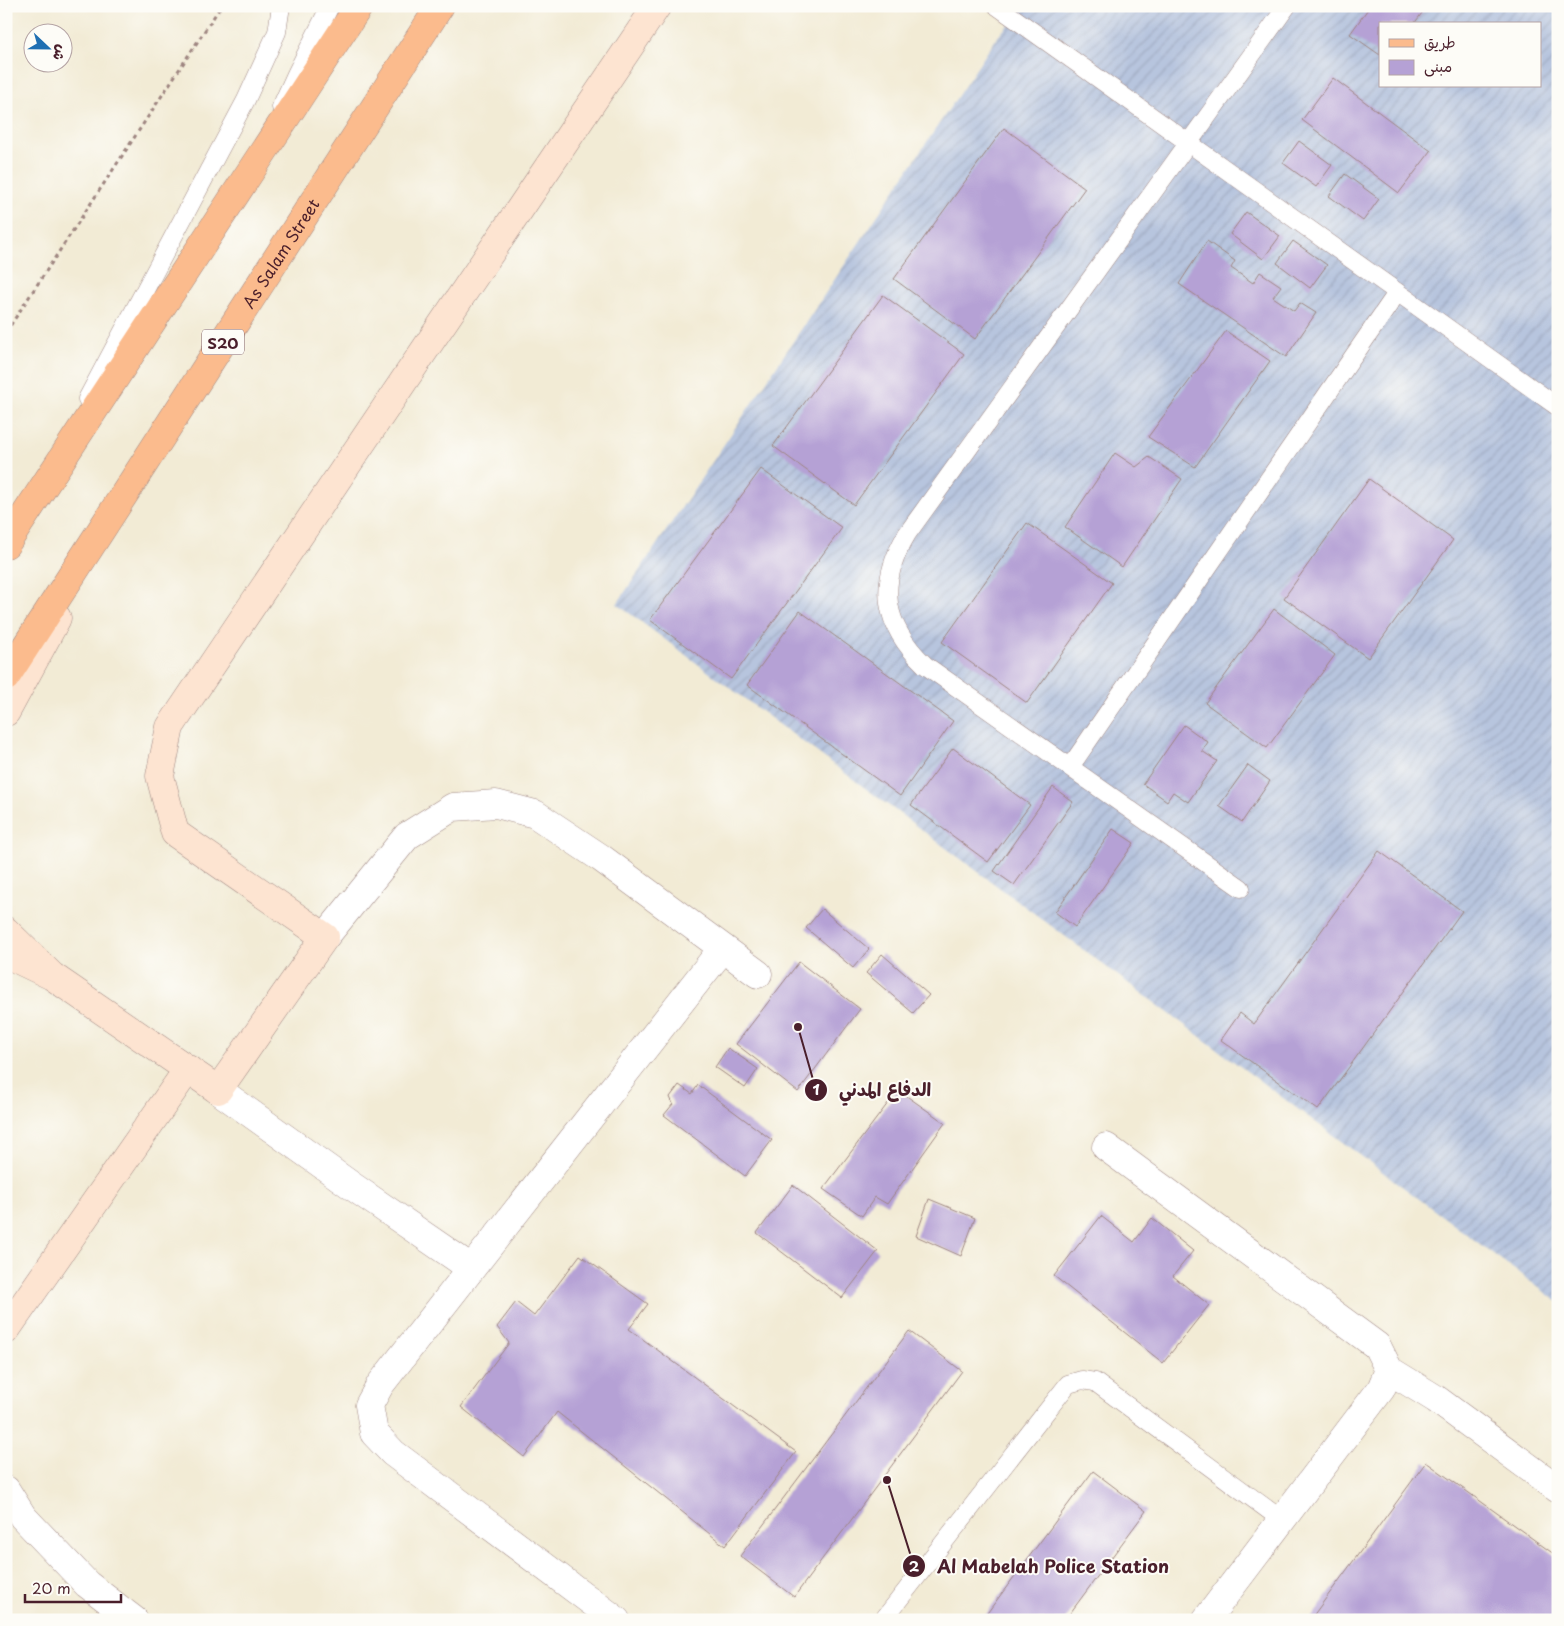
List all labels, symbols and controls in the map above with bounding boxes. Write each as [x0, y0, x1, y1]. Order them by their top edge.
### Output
north arrow [22, 22, 72, 72]
legend [1379, 22, 1542, 88]
text: طريق [1424, 30, 1456, 53]
text: ش [48, 42, 73, 64]
text: مبنى [1424, 54, 1452, 77]
street label: As Salam Street [236, 193, 325, 312]
road number: S20 [202, 330, 244, 354]
callout: الدفاع المدني [803, 1073, 941, 1106]
text: الدفاع المدني [839, 1075, 931, 1106]
text: 1 [812, 1077, 820, 1100]
callout: Al Mabelah Police Station [901, 1550, 1180, 1583]
text: Al Mabelah Police Station [936, 1552, 1169, 1579]
text: 2 [909, 1554, 920, 1577]
scale bar [25, 1571, 121, 1603]
text: 20 m [32, 1576, 71, 1599]

